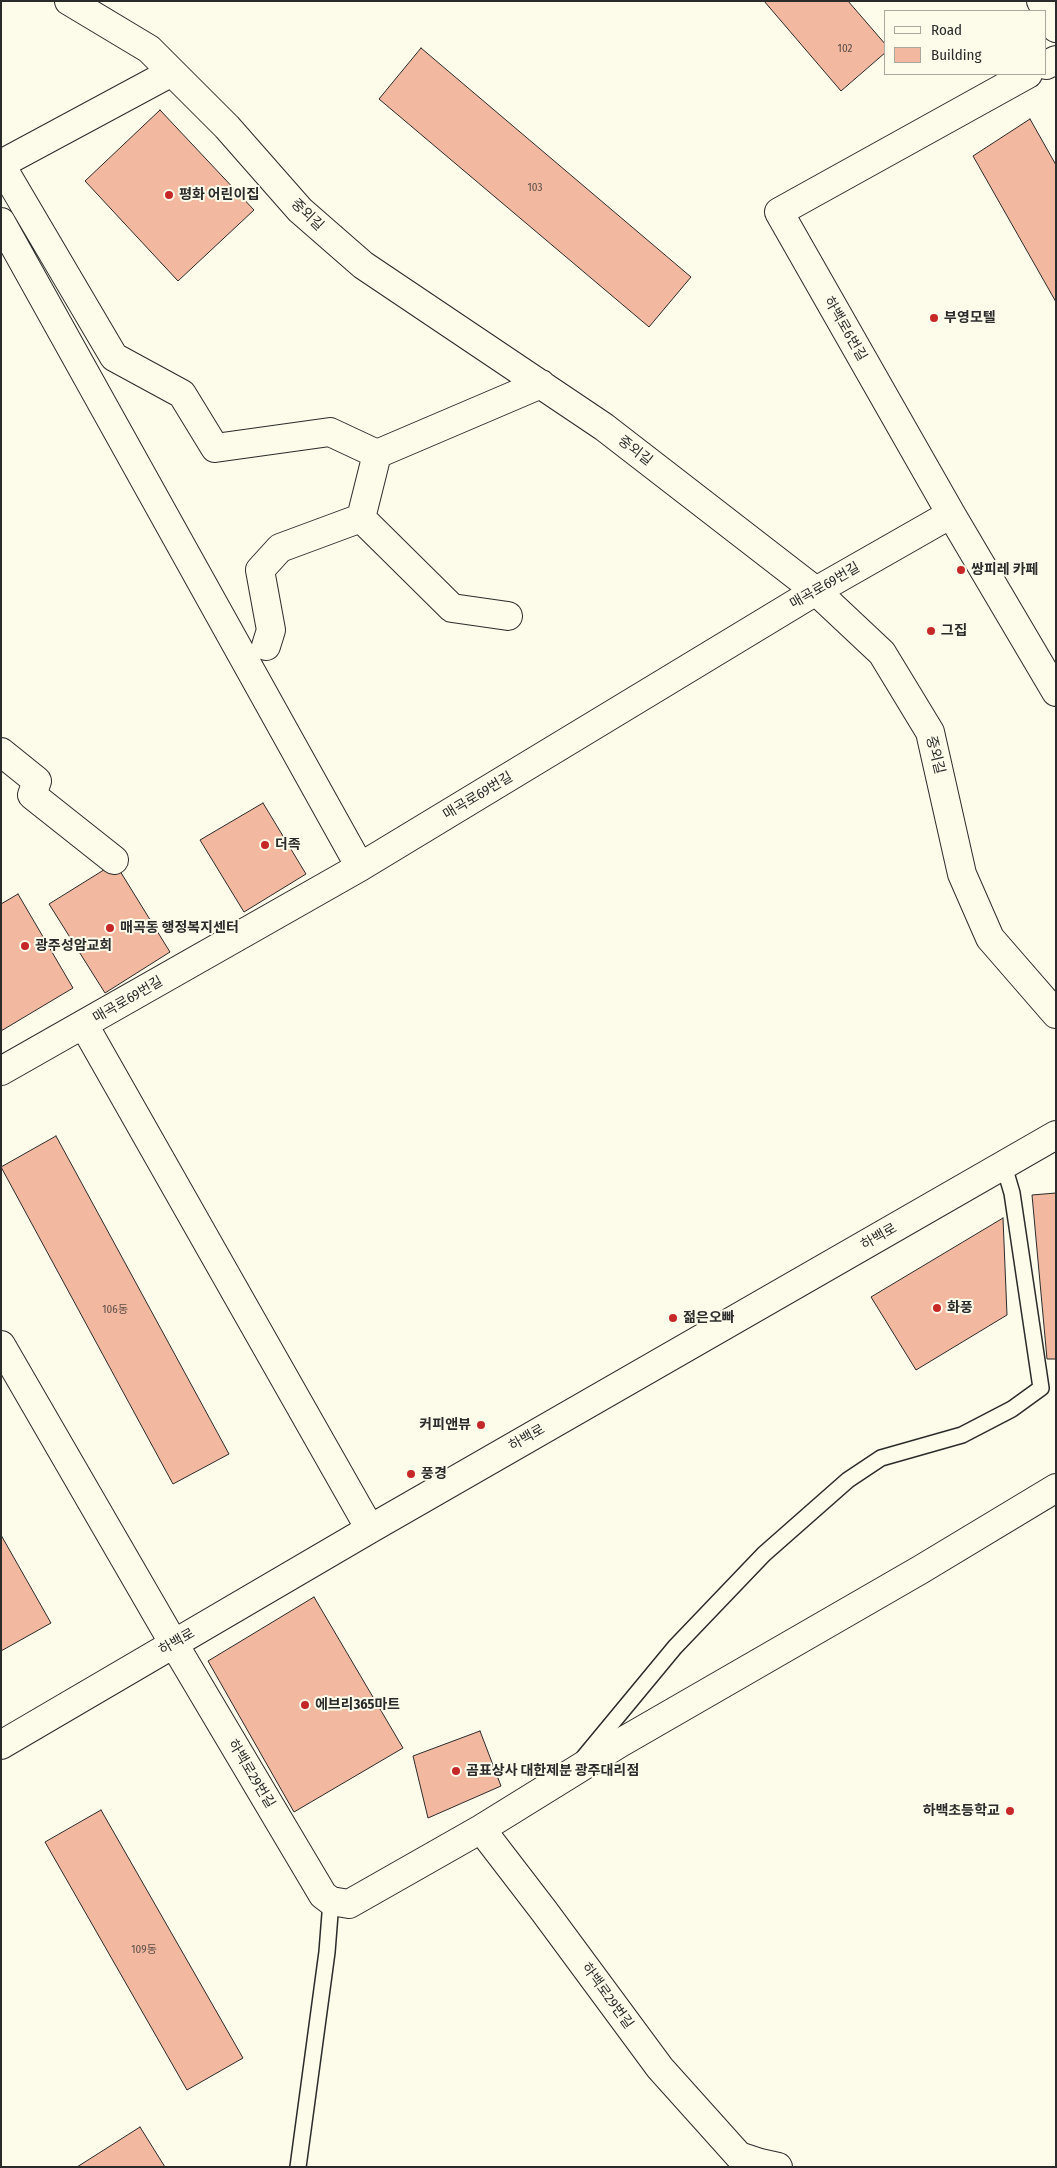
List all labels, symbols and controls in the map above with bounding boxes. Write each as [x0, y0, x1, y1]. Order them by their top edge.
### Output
legend [884, 10, 1047, 75]
text: Road [931, 21, 962, 39]
house number: 102 [838, 42, 852, 56]
text: Building [931, 46, 982, 64]
house number: 103 [528, 181, 542, 195]
place label: 평화 어린이집 [179, 187, 259, 203]
marker: 평화 어린이집 [163, 189, 175, 201]
street label: 중외길 [287, 196, 327, 234]
street label: 하백로6번길 [820, 294, 870, 364]
place label: 부영모텔 [944, 310, 996, 326]
marker: 부영모텔 [928, 312, 940, 324]
street label: 중외길 [615, 432, 655, 470]
street label: 매곡로69번길 [787, 559, 863, 613]
place label: 쌍피레 카페 [971, 562, 1038, 578]
marker: 쌍피레 카페 [955, 564, 967, 576]
place label: 그집 [941, 623, 967, 639]
marker: 그집 [925, 625, 937, 637]
street label: 중외길 [922, 734, 948, 776]
street label: 매곡로69번길 [440, 769, 516, 823]
place label: 더족 [275, 837, 301, 853]
marker: 더족 [259, 839, 271, 851]
place label: 매곡동 행정복지센터 [120, 920, 239, 936]
marker: 매곡동 행정복지센터 [104, 922, 116, 934]
place label: 광주성암교회 [35, 938, 112, 954]
marker: 광주성암교회 [19, 940, 31, 952]
street label: 매곡로69번길 [90, 973, 166, 1027]
street label: 하백로 [858, 1220, 900, 1254]
place label: 화풍 [947, 1300, 973, 1316]
marker: 화풍 [931, 1302, 943, 1314]
house number: 106동 [102, 1303, 128, 1317]
place label: 젊은오빠 [683, 1310, 735, 1326]
marker: 젊은오빠 [667, 1312, 679, 1324]
place label: 커피앤뷰 [419, 1417, 471, 1433]
marker: 커피앤뷰 [475, 1419, 487, 1431]
street label: 하백로 [506, 1421, 548, 1455]
place label: 풍경 [421, 1466, 447, 1482]
marker: 풍경 [405, 1468, 417, 1480]
street label: 하백로 [156, 1625, 198, 1659]
place label: 에브리365마트 [315, 1697, 400, 1713]
marker: 에브리365마트 [299, 1699, 311, 1711]
street label: 하백로29번길 [224, 1737, 278, 1811]
place label: 곰표상사 대한제분 광주대리점 [466, 1763, 639, 1779]
marker: 곰표상사 대한제분 광주대리점 [450, 1765, 462, 1777]
place label: 하백초등학교 [923, 1803, 1000, 1819]
marker: 하백초등학교 [1004, 1805, 1016, 1817]
house number: 109동 [131, 1943, 157, 1957]
street label: 하백로29번길 [577, 1960, 637, 2032]

